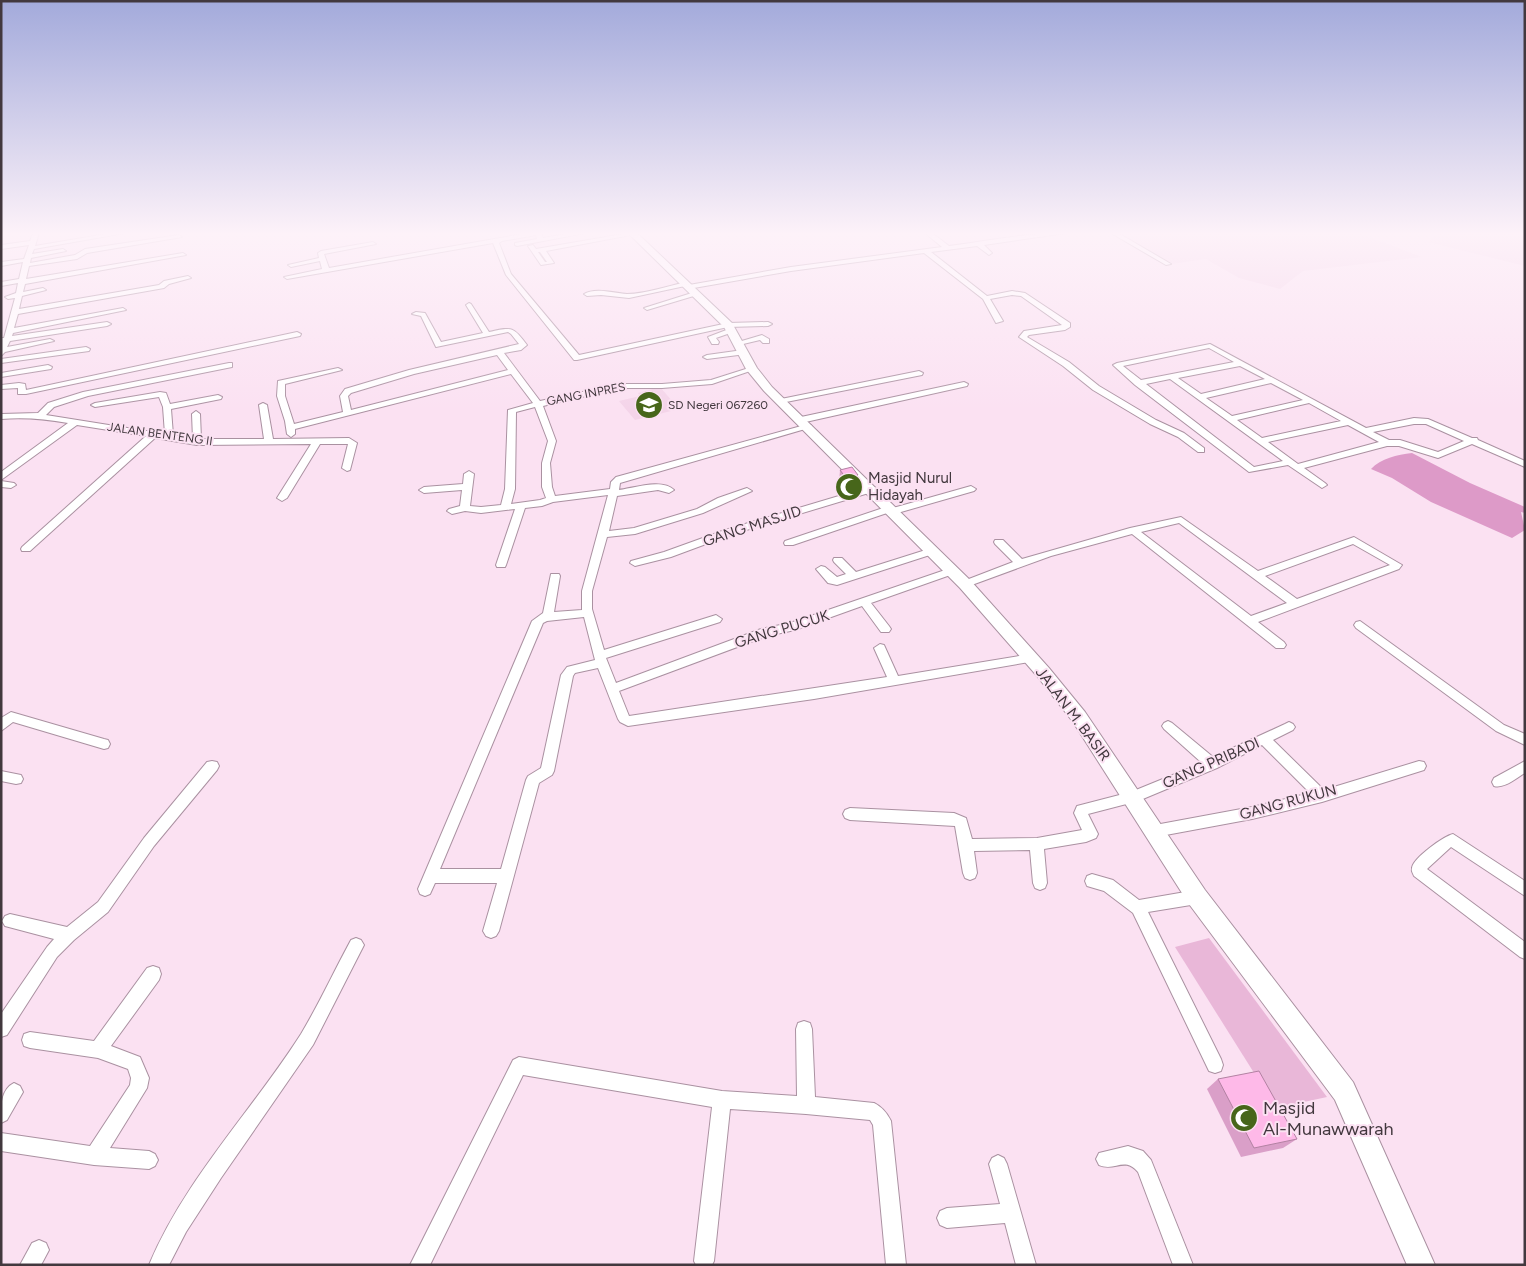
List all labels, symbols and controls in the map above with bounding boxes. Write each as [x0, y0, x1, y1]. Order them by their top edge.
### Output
street label: GANG INPRES [545, 379, 627, 409]
school or university icon: SD Negeri 067260 [634, 390, 664, 420]
place label: SD Negeri 067260 [668, 398, 768, 412]
street label: JALAN BENTENG II [106, 420, 214, 448]
place label: Masjid Nurul Hidayah [868, 469, 952, 504]
mosque icon: Masjid Nurul Hidayah [834, 472, 864, 502]
street label: GANG MASJID [701, 502, 803, 550]
street label: GANG PUCUK [732, 606, 832, 652]
street label: JALAN M. BASIR [1032, 664, 1114, 764]
street label: GANG PRIBADI [1160, 734, 1262, 792]
street label: GANG RUKUN [1238, 780, 1338, 824]
place label: Masjid Al-Munawwarah [1263, 1097, 1394, 1140]
mosque icon: Masjid Al-Munawwarah [1229, 1103, 1259, 1133]

